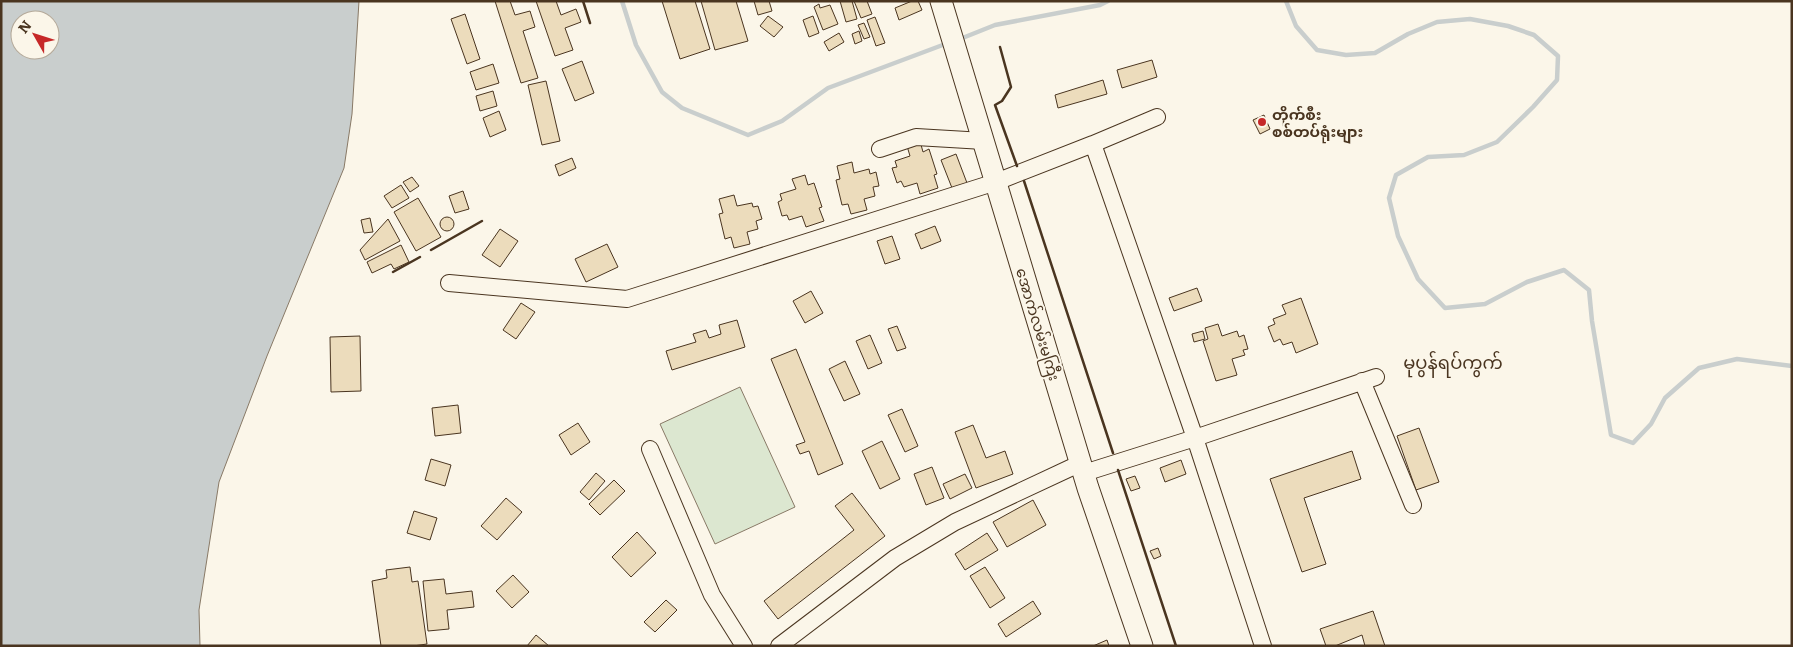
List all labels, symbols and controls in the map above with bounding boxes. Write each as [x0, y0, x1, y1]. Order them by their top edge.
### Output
north arrow [10, 10, 60, 60]
text: N [13, 15, 36, 37]
place label: တိုက်စီး စစ်တပ်ရုံးများ [1272, 102, 1363, 144]
marker: တိုက်စီး စစ်တပ်ရုံးများ [1256, 116, 1268, 128]
street label: အောက်လမ်းမကြီး [1009, 265, 1067, 384]
district label: မုပွန်ရပ်ကွက် [1403, 348, 1503, 378]

